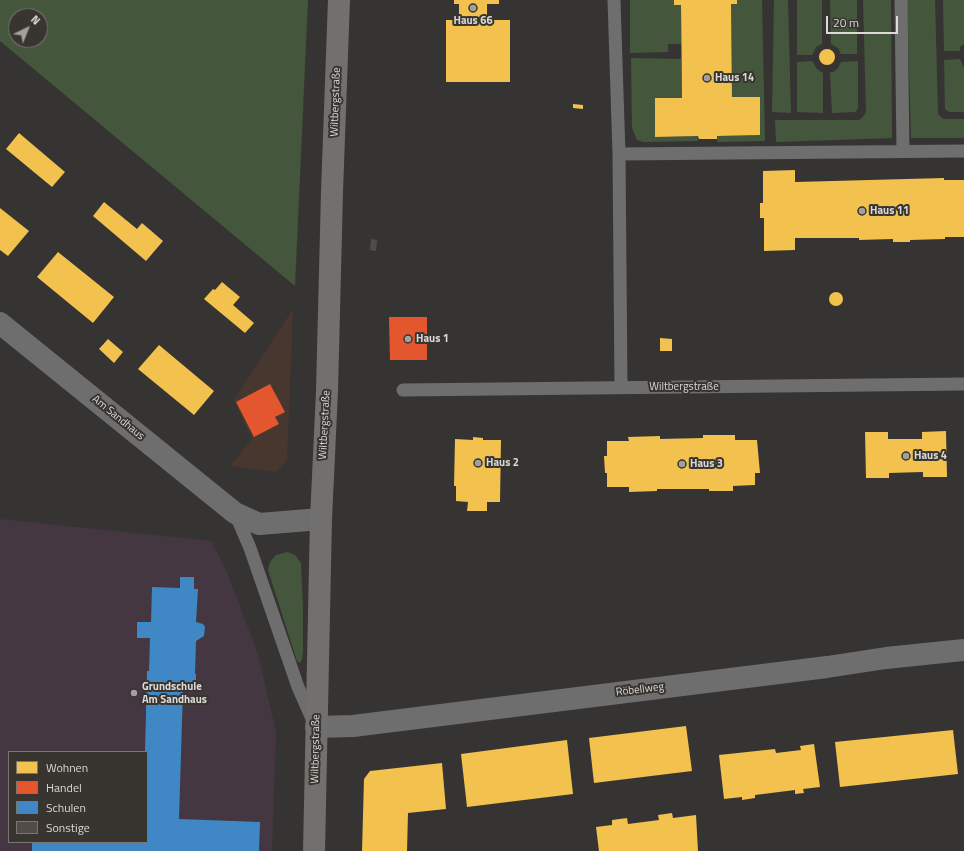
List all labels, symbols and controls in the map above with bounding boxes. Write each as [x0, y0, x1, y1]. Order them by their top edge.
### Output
marker: Haus 66 [468, 3, 478, 13]
north arrow [8, 8, 48, 48]
scale bar [828, 8, 900, 34]
text: N [27, 12, 44, 28]
text: 20 m [833, 13, 859, 32]
place label: Haus 66 [453, 14, 493, 28]
street label: Wiltbergstraße [328, 67, 344, 137]
place label: Haus 14 [715, 71, 754, 85]
marker: Haus 14 [702, 73, 712, 83]
place label: Haus 11 [870, 204, 909, 218]
marker: Haus 11 [857, 206, 867, 216]
place label: Haus 1 [416, 332, 449, 346]
marker: Haus 1 [403, 334, 413, 344]
street label: Wiltbergstraße [649, 380, 719, 394]
street label: Wiltbergstraße [317, 390, 333, 460]
street label: Am Sandhaus [89, 393, 147, 443]
place label: Haus 4 [914, 449, 947, 463]
marker: Haus 4 [901, 451, 911, 461]
place label: Haus 2 [486, 456, 519, 470]
place label: Haus 3 [690, 457, 723, 471]
marker: Haus 2 [473, 458, 483, 468]
marker: Haus 3 [677, 459, 687, 469]
place label: Grundschule Am Sandhaus [142, 680, 207, 706]
street label: Röbellweg [615, 680, 665, 700]
marker: Grundschule Am Sandhaus [129, 688, 139, 698]
street label: Wiltbergstraße [309, 714, 323, 784]
legend [8, 751, 148, 843]
text: Wohnen [46, 758, 88, 777]
text: Handel [46, 778, 82, 797]
text: Schulen [46, 798, 86, 817]
text: Sonstige [46, 818, 90, 837]

